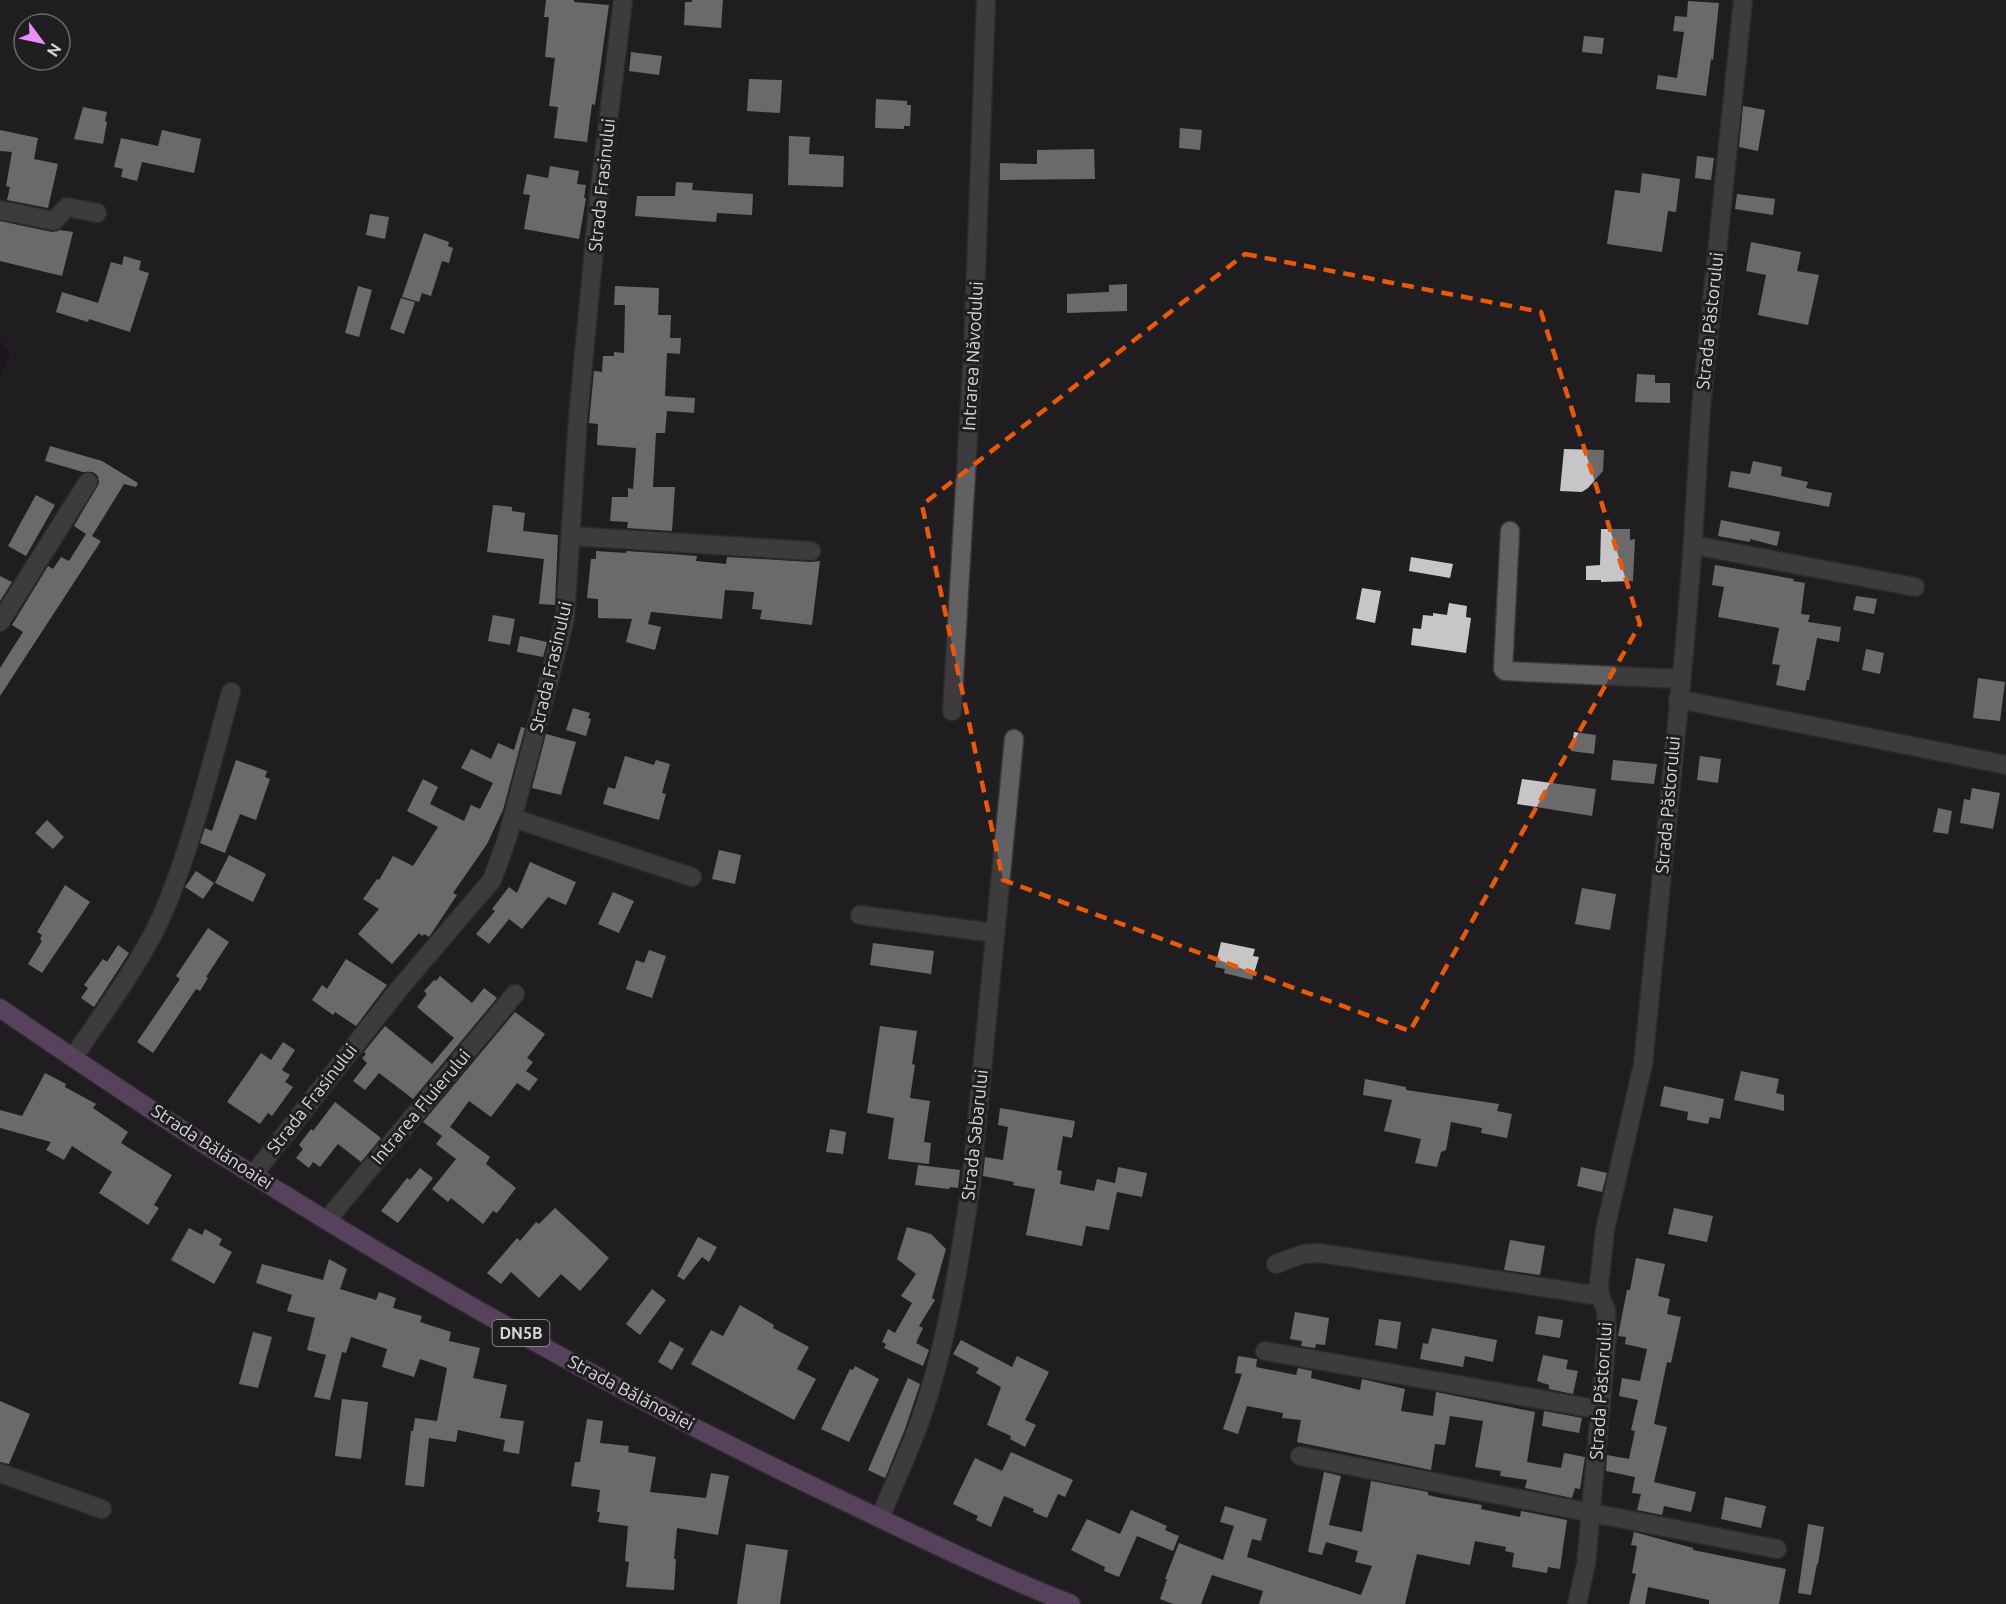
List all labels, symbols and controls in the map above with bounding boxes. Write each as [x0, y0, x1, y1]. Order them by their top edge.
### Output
north arrow [12, 12, 72, 72]
text: N [44, 40, 65, 60]
street label: Strada Frasinului [584, 117, 618, 252]
street label: Strada Păstorului [1692, 251, 1726, 391]
street label: Intrarea Năvodului [958, 281, 986, 431]
street label: Strada Frasinului [525, 599, 575, 734]
street label: Strada Păstorului [1651, 735, 1683, 875]
street label: Strada Frasinului [262, 1040, 360, 1157]
street label: Intrarea Fluierului [366, 1045, 474, 1168]
street label: Strada Sabarului [957, 1068, 991, 1201]
street label: Strada Bălănoaiei [148, 1100, 277, 1193]
road number: DN5B [492, 1320, 550, 1346]
street label: Strada Păstorului [1585, 1321, 1615, 1461]
street label: Strada Bălănoaiei [565, 1350, 698, 1434]

